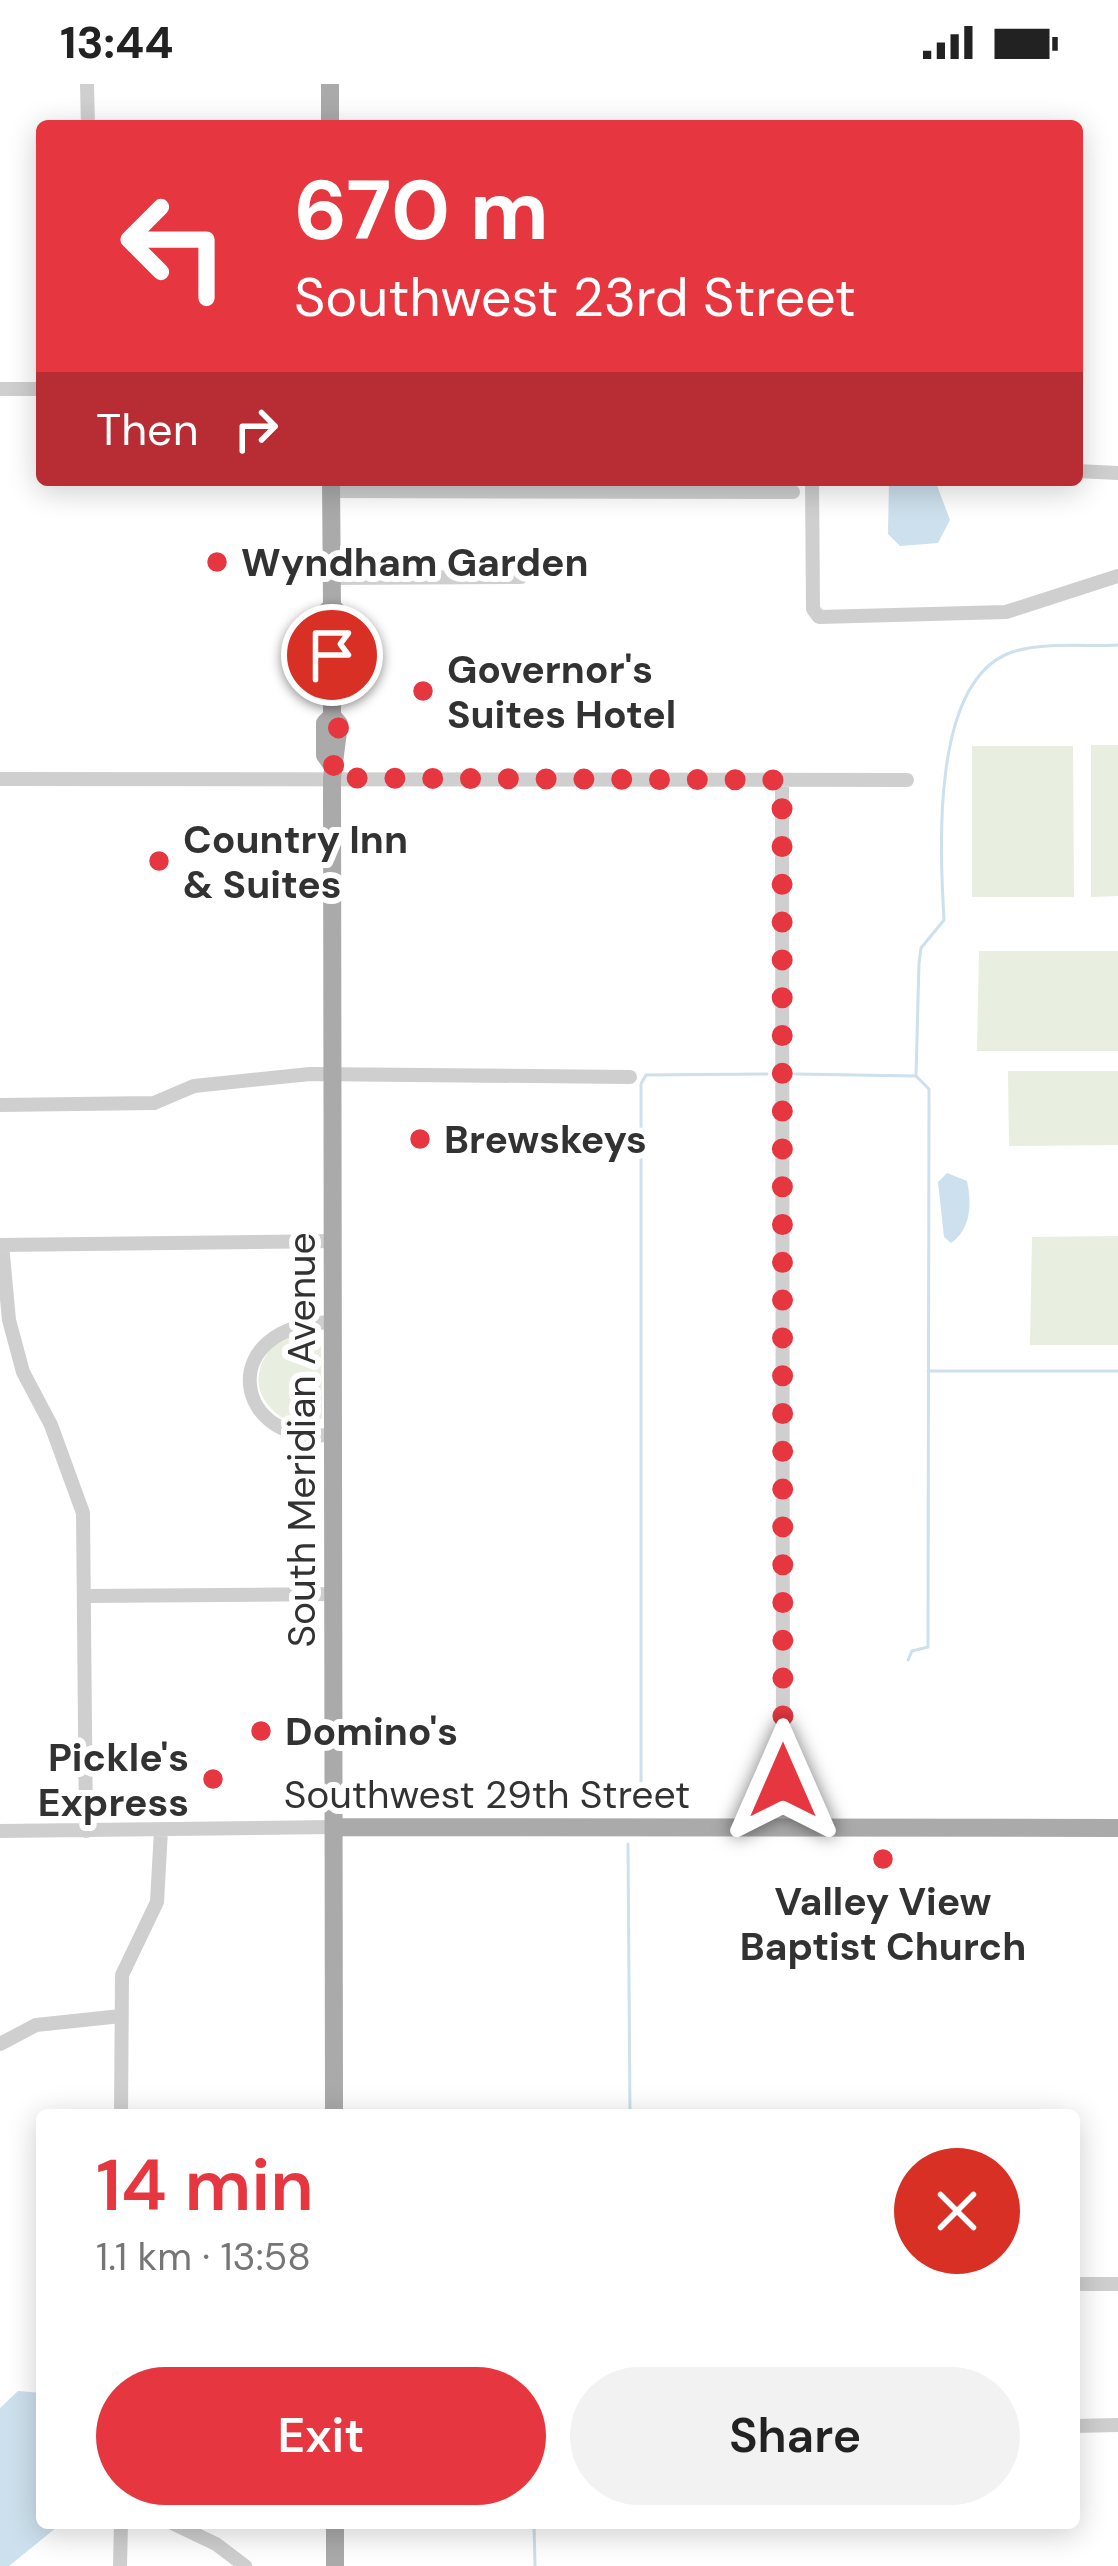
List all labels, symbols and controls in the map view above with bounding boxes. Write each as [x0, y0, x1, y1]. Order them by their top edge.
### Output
text: 13:44 [60, 13, 173, 72]
text: 670 m [294, 156, 549, 265]
icon: left [96, 168, 252, 324]
text: Southwest 23rd Street [294, 262, 856, 333]
icon: right [223, 396, 289, 462]
text: Then [96, 400, 199, 459]
place label: Wyndham Garden [241, 537, 589, 588]
marker: Wyndham Garden [204, 549, 230, 575]
pin [281, 604, 383, 706]
icon: arrive [299, 622, 365, 688]
place label: Governor's Suites Hotel [447, 644, 676, 740]
marker: Governor's Suites Hotel [410, 678, 436, 704]
place label: Country Inn & Suites [183, 814, 408, 910]
marker: Country Inn & Suites [146, 848, 172, 874]
place label: Brewskeys [444, 1114, 647, 1165]
marker: Brewskeys [407, 1126, 433, 1152]
street label: South Meridian Avenue [276, 1232, 327, 1648]
place label: Domino's [285, 1706, 458, 1757]
marker: Domino's [248, 1718, 274, 1744]
position arrow [720, 1718, 846, 1844]
place label: Pickle's Express [38, 1732, 189, 1828]
marker: Pickle's Express [200, 1766, 226, 1792]
street label: Southwest 29th Street [284, 1769, 690, 1820]
marker: Valley View Baptist Church [870, 1846, 896, 1872]
place label: Valley View Baptist Church [740, 1876, 1026, 1972]
text: 14 min [96, 2139, 314, 2232]
button: close [894, 2148, 1020, 2274]
text: 1.1 km · 13:58 [96, 2231, 311, 2282]
button: Exit [96, 2367, 546, 2505]
button: Share [570, 2367, 1020, 2505]

